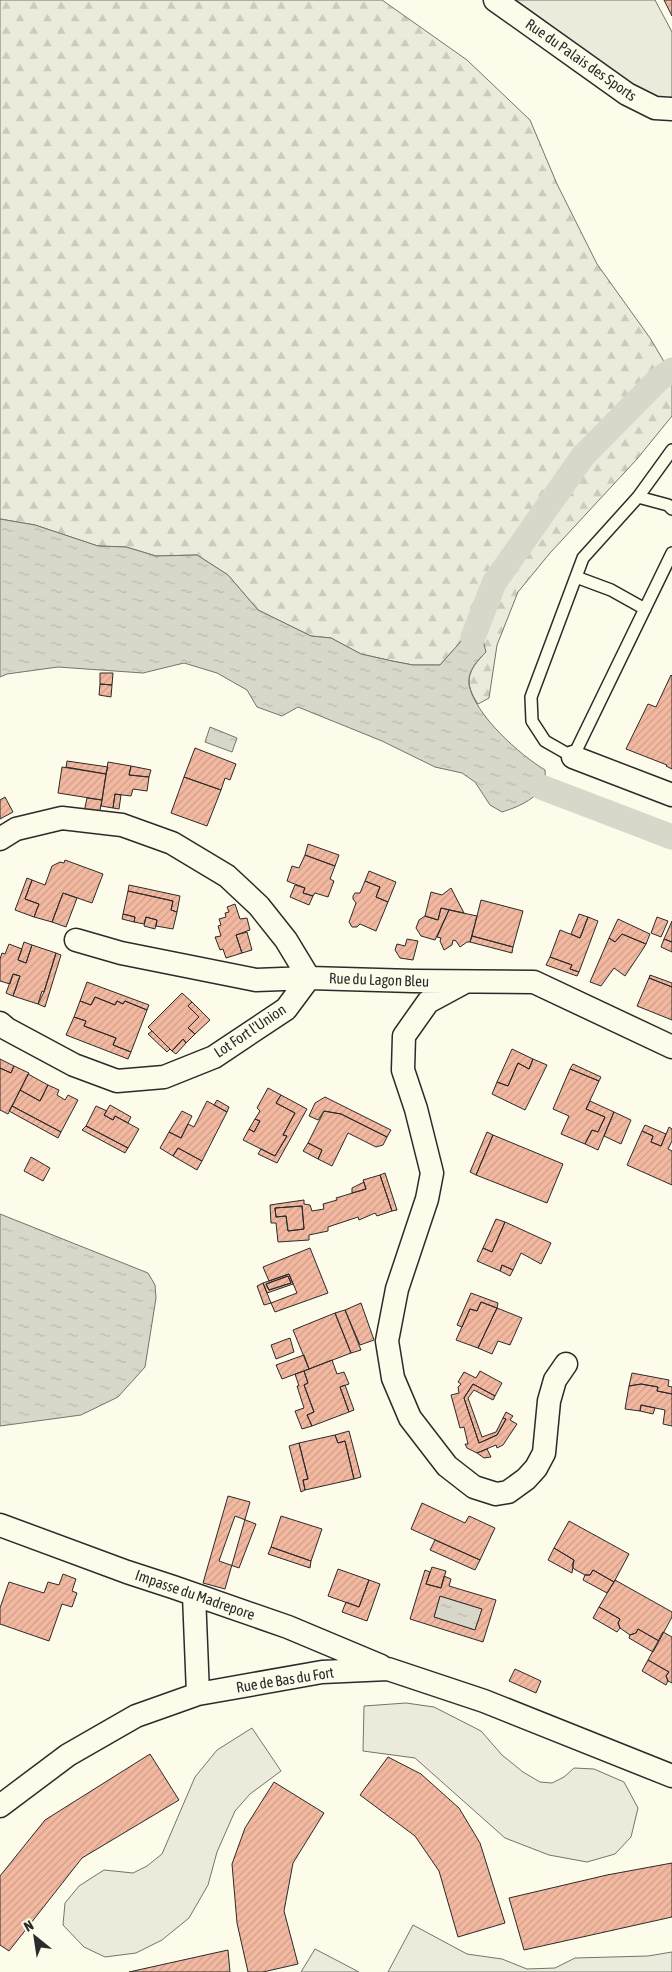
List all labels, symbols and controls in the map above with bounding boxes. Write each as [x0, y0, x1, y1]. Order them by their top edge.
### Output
street label: Rue du Palais des Sports [523, 15, 640, 104]
street label: Rue du Lagon Bleu [329, 969, 429, 990]
street label: Lot Fort l'Union [211, 1000, 289, 1061]
street label: Impasse du Madrepore [133, 1566, 257, 1623]
street label: Rue de Bas du Fort [235, 1663, 335, 1696]
north arrow [10, 1912, 60, 1962]
text: N [21, 1917, 36, 1935]

